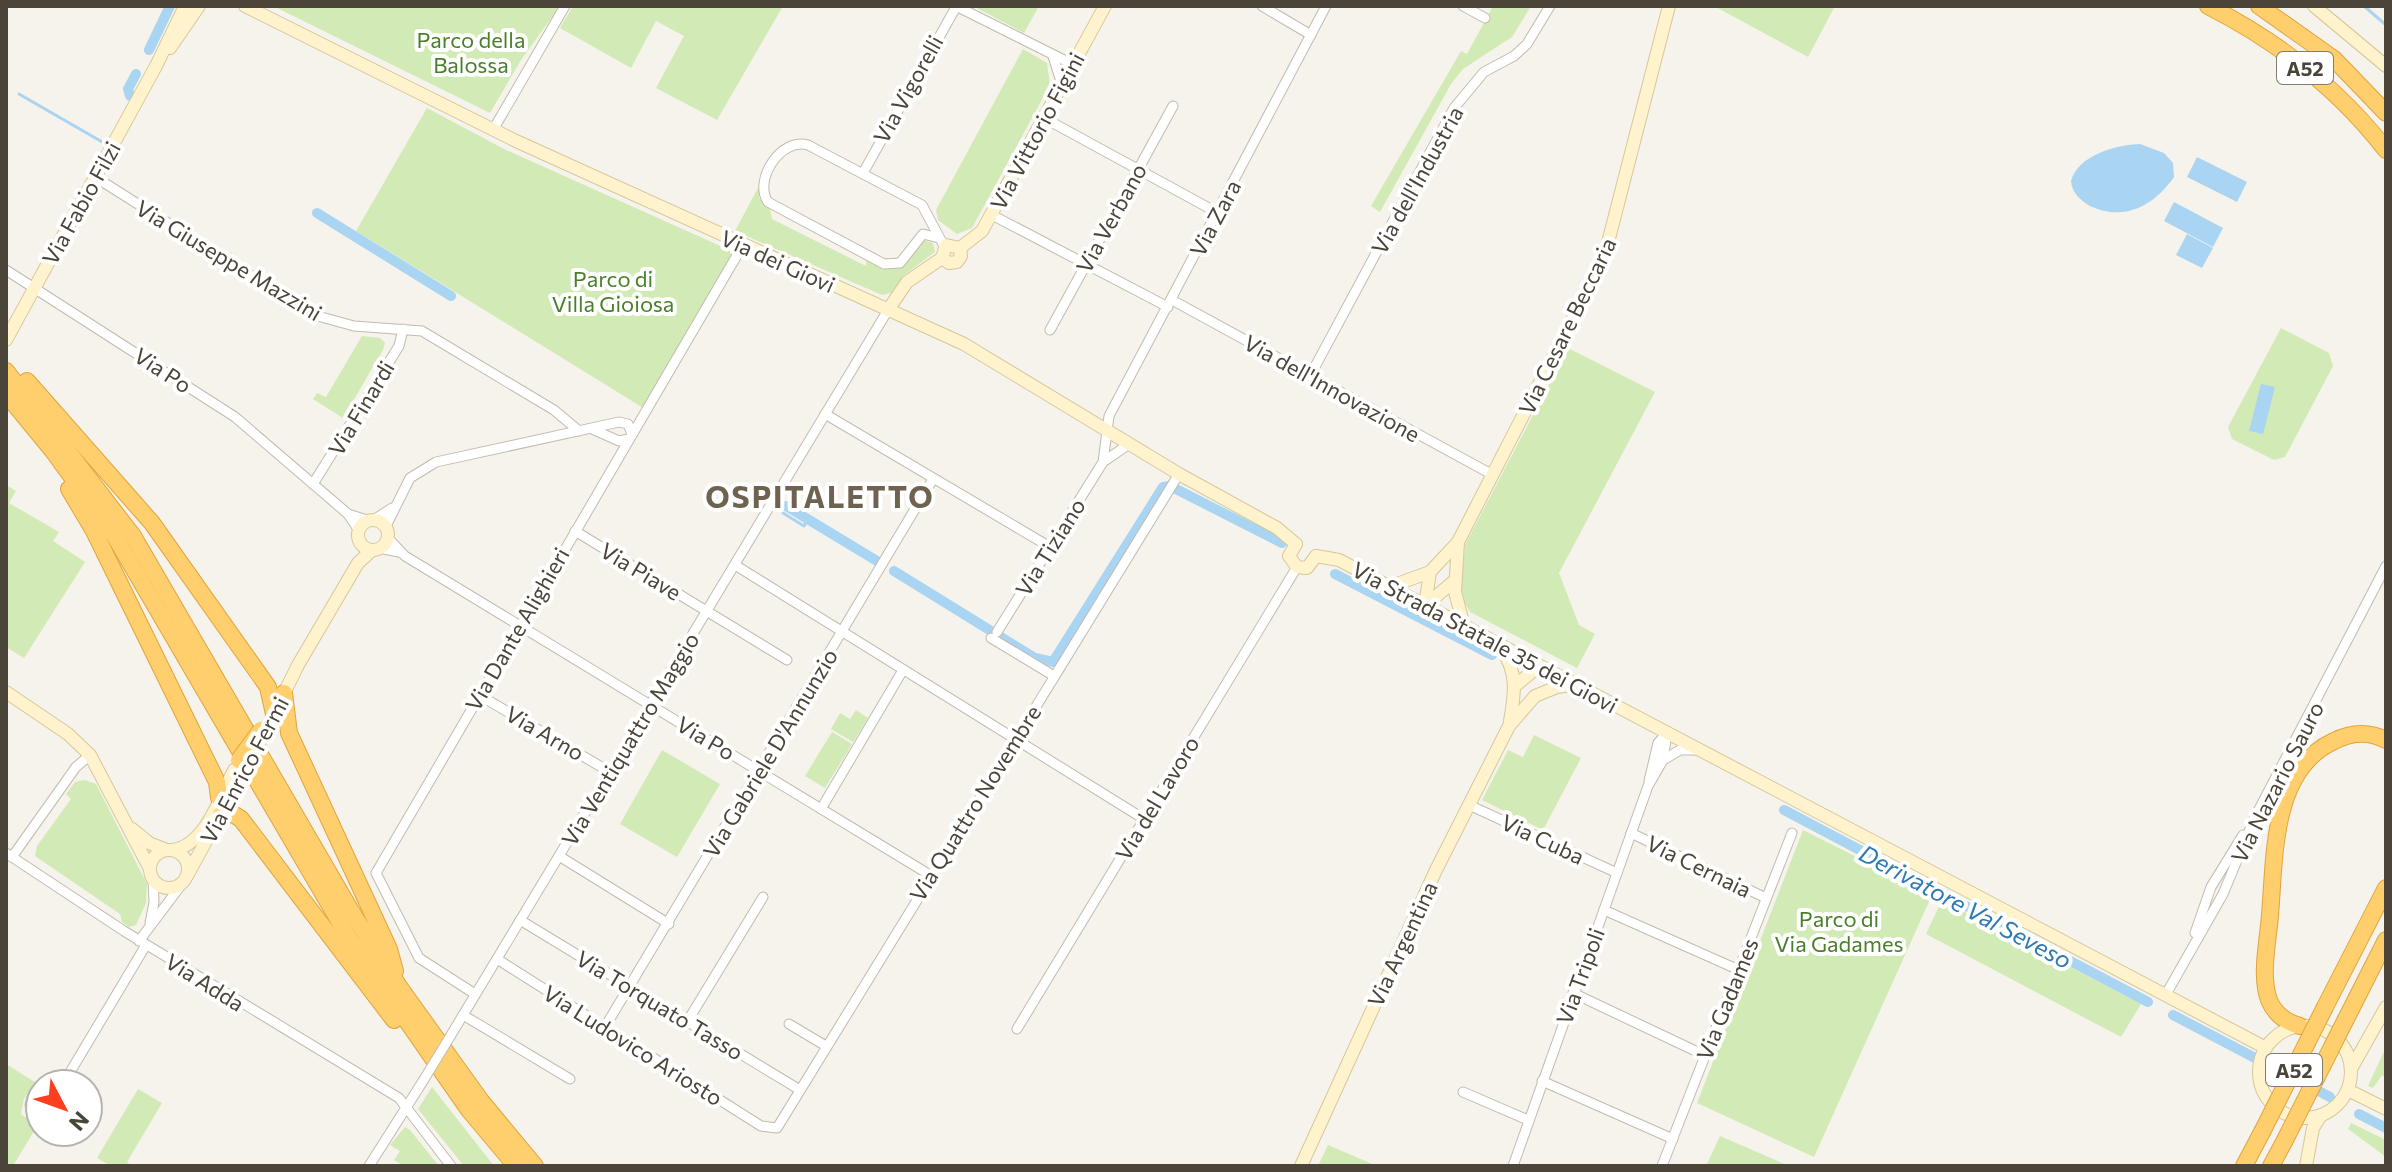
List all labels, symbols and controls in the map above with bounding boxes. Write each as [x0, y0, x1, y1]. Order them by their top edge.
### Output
park label: Parco della Balossa [417, 26, 525, 78]
street label: Via Vigorelli [867, 30, 949, 148]
street label: Via Vittorio Figini [984, 48, 1090, 214]
road number: A52 [2277, 52, 2333, 84]
street label: Via dell'Industria [1365, 101, 1469, 259]
street label: Via Fabio Filzi [36, 137, 126, 269]
street label: Via Verbano [1070, 159, 1152, 277]
street label: Via Zara [1184, 175, 1246, 261]
street label: Via Giuseppe Mazzini [131, 194, 327, 326]
street label: Via dei Giovi [717, 224, 839, 298]
street label: Via Cesare Beccaria [1512, 233, 1622, 419]
park label: Parco di Villa Gioiosa [552, 265, 674, 317]
street label: Via dell'Innovazione [1239, 328, 1425, 448]
street label: Via Po [129, 342, 197, 398]
street label: Via Finardi [322, 356, 400, 460]
district label: OSPITALETTO [705, 477, 935, 514]
street label: Via Tiziano [1009, 493, 1091, 601]
street label: Via Piave [596, 536, 686, 606]
street label: Via Dante Alighieri [459, 543, 575, 715]
street label: Via Strada Statale 35 dei Giovi [1348, 555, 1622, 719]
street label: Via Ventiquattro Maggio [555, 627, 705, 851]
street label: Via Gabriele D'Annunzio [697, 644, 843, 862]
street label: Via Enrico Fermi [194, 692, 294, 848]
street label: Via Nazario Sauro [2225, 697, 2329, 867]
street label: Via Arno [501, 700, 589, 766]
street label: Via Quattro Novembre [904, 700, 1046, 906]
street label: Via Po [672, 710, 740, 766]
street label: Via del Lavoro [1109, 731, 1205, 865]
street label: Via Cuba [1497, 808, 1589, 870]
street label: Via Cernaia [1642, 829, 1756, 903]
water label: Derivatore Val Seveso [1855, 838, 2077, 974]
street label: Via Argentina [1361, 877, 1443, 1011]
park label: Parco di Via Gadames [1774, 905, 1904, 957]
street label: Via Tripoli [1550, 924, 1610, 1028]
street label: Via Gadames [1690, 934, 1764, 1064]
street label: Via Torquato Tasso [572, 944, 748, 1066]
street label: Via Adda [160, 947, 250, 1017]
street label: Via Ludovico Ariosto [538, 979, 728, 1111]
road number: A52 [2266, 1054, 2322, 1086]
north arrow [24, 1068, 104, 1148]
text: N [64, 1106, 95, 1137]

